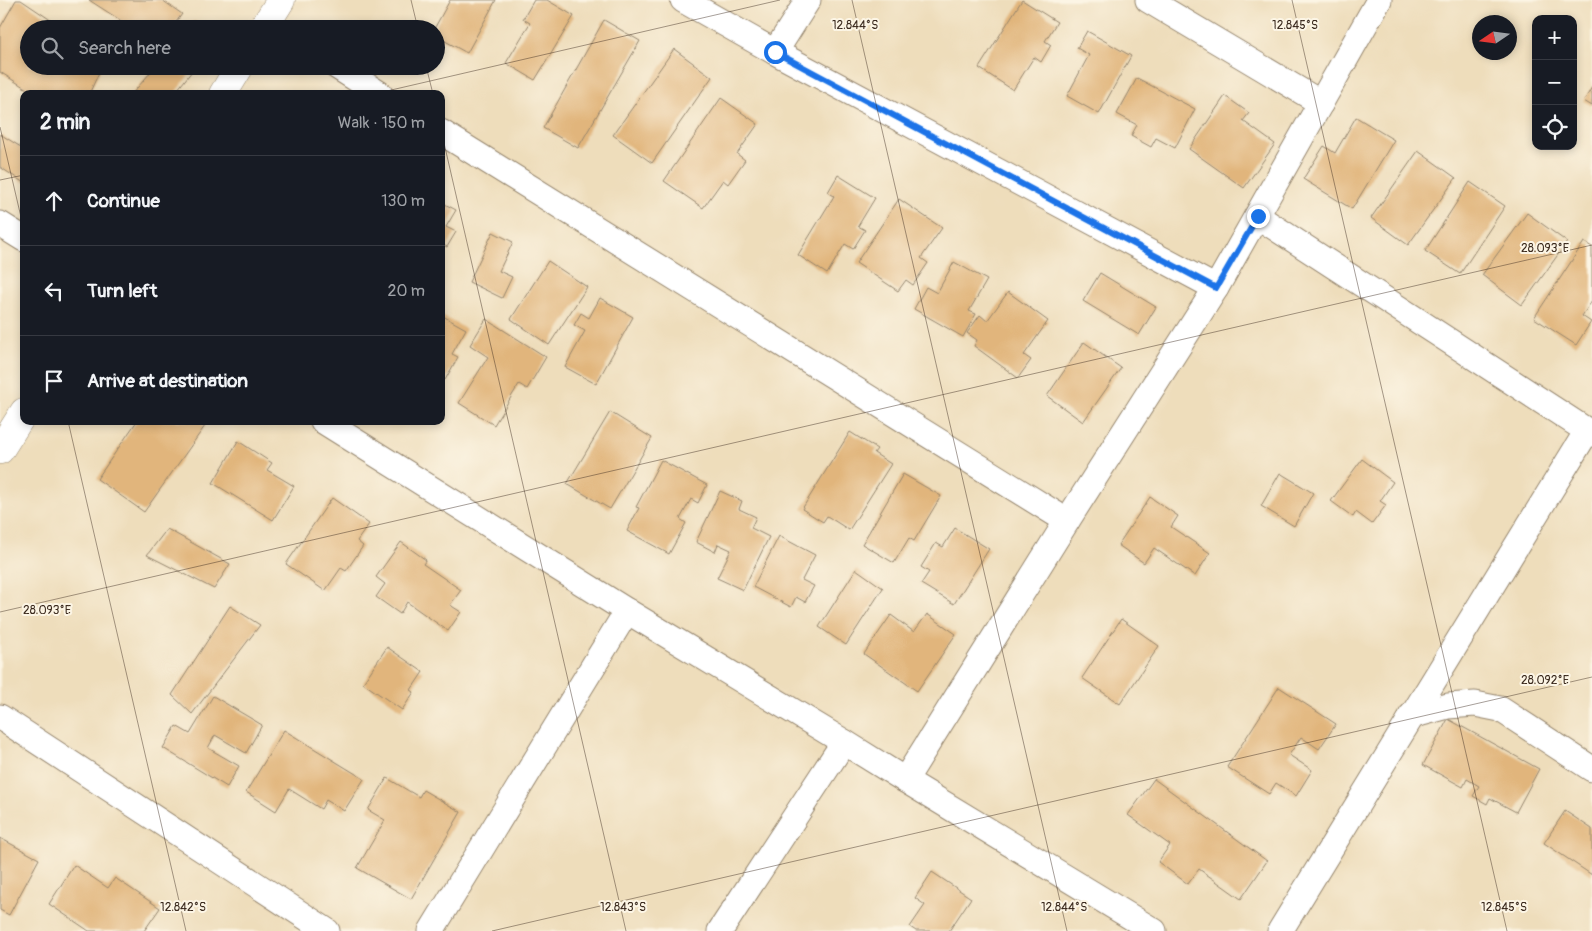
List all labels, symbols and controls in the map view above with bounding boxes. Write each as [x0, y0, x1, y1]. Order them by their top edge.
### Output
north arrow [1472, 15, 1517, 60]
map controls [1532, 15, 1577, 150]
button: + [1532, 15, 1577, 60]
text: 12.844°S [832, 18, 878, 33]
text: 12.845°S [1272, 18, 1318, 33]
search box [20, 20, 445, 75]
icon: search [38, 34, 66, 62]
text: Search here [78, 36, 171, 60]
route start [764, 41, 787, 64]
button: − [1532, 60, 1577, 105]
button: locate [1532, 105, 1577, 150]
text: 2 min [40, 109, 90, 136]
text: Walk · 150 m [338, 113, 425, 133]
icon: ahead [40, 187, 68, 215]
text: Continue [87, 189, 160, 213]
text: 130 m [381, 191, 425, 211]
route end [1247, 205, 1270, 228]
text: 28.093°E [1521, 241, 1569, 256]
icon: left [40, 277, 68, 305]
text: Turn left [87, 279, 157, 303]
text: 20 m [387, 281, 425, 301]
icon: arrive [40, 367, 68, 395]
text: Arrive at destination [87, 369, 248, 393]
text: 28.093°E [23, 603, 71, 618]
text: 28.092°E [1521, 673, 1569, 688]
text: 12.842°S [160, 900, 206, 915]
text: 12.843°S [600, 900, 646, 915]
text: 12.844°S [1041, 900, 1087, 915]
text: 12.845°S [1481, 900, 1527, 915]

